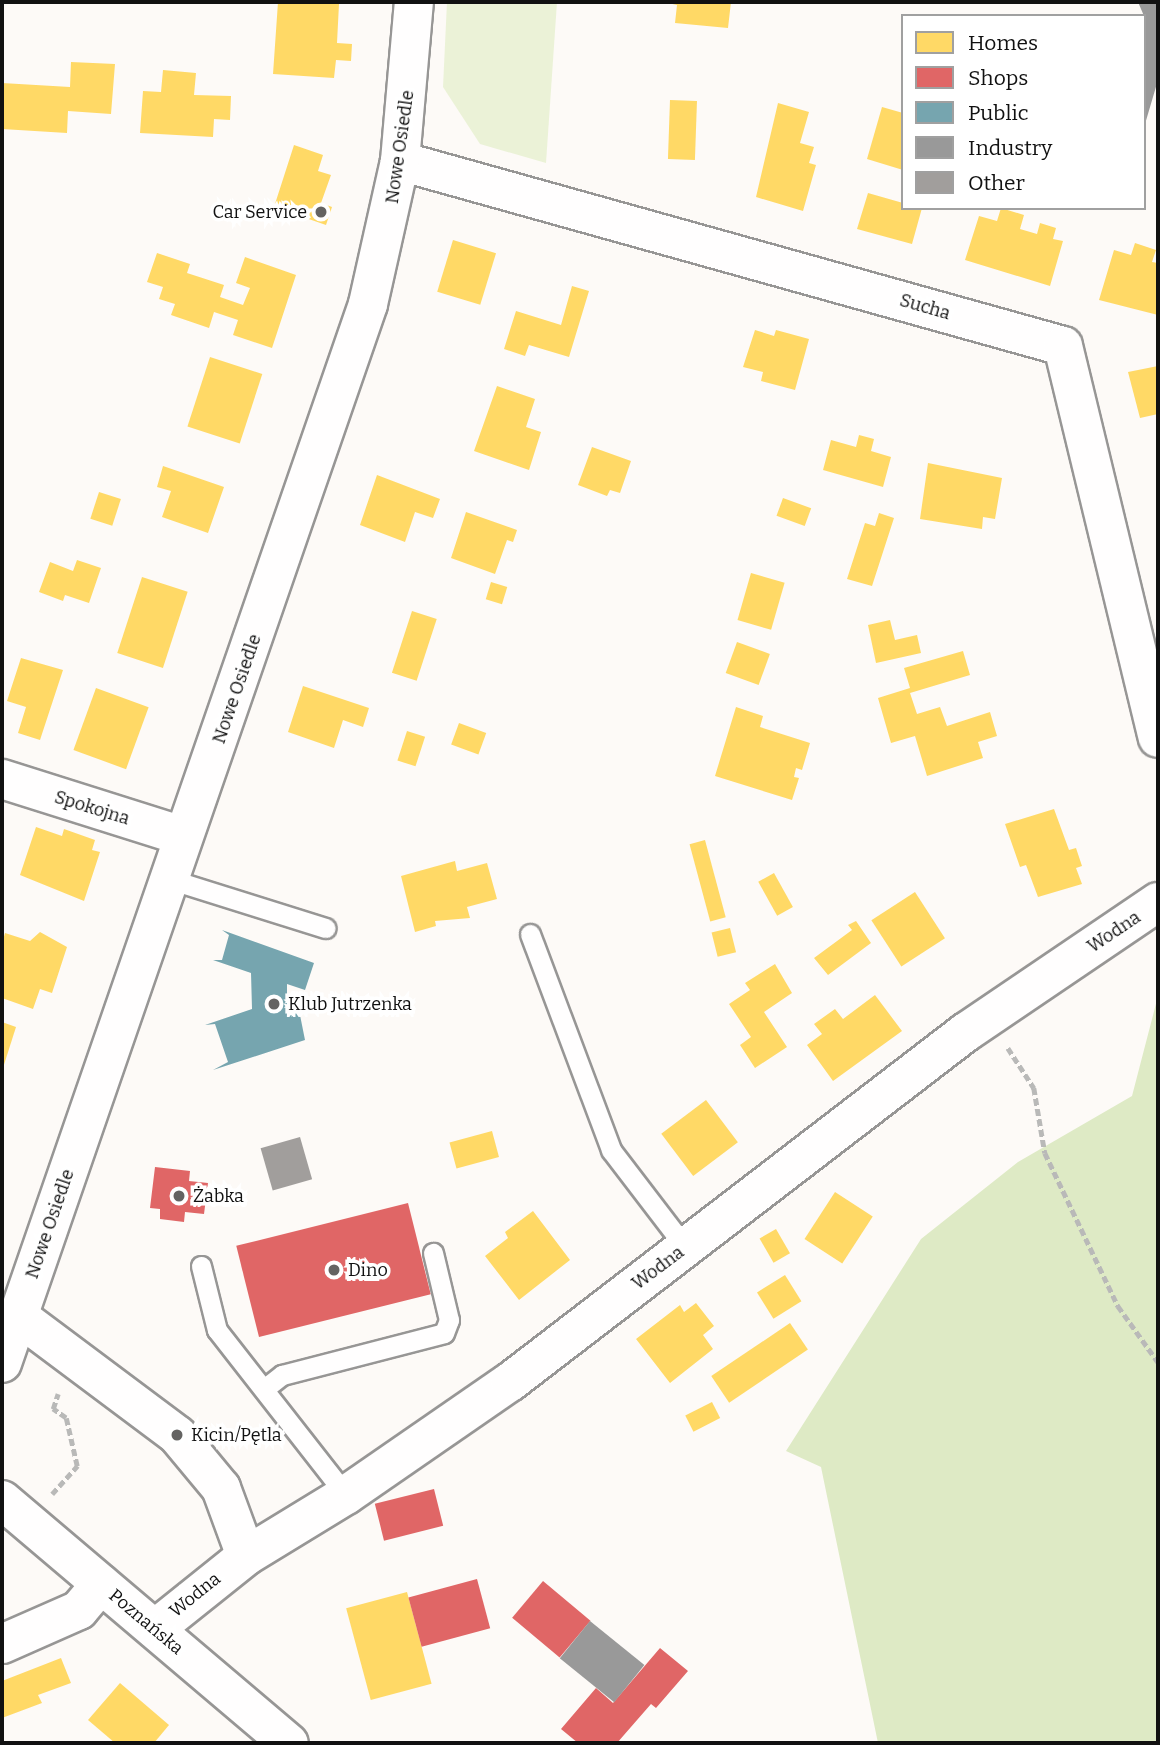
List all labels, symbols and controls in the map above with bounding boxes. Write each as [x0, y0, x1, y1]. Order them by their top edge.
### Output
legend [901, 14, 1146, 210]
text: Homes [968, 30, 1038, 56]
text: Shops [968, 65, 1028, 91]
street label: Nowe Osiedle [381, 89, 419, 205]
text: Public [968, 100, 1029, 126]
text: Industry [968, 135, 1052, 161]
text: Other [968, 170, 1025, 196]
place label: Car Service [212, 201, 307, 223]
marker: Car Service [313, 204, 329, 220]
street label: Sucha [897, 290, 953, 324]
street label: Nowe Osiedle [208, 631, 266, 747]
street label: Spokojna [52, 786, 132, 830]
street label: Wodna [1083, 906, 1145, 958]
place label: Klub Jutrzenka [288, 993, 412, 1015]
marker: Klub Jutrzenka [266, 996, 282, 1012]
street label: Nowe Osiedle [21, 1166, 79, 1282]
place label: Żabka [193, 1185, 244, 1207]
marker: Żabka [171, 1188, 187, 1204]
street label: Wodna [628, 1242, 688, 1294]
place label: Dino [348, 1259, 388, 1281]
marker: Dino [326, 1262, 342, 1278]
place label: Kicin/Pętla [191, 1424, 282, 1446]
marker: Kicin/Pętla [169, 1427, 185, 1443]
street label: Wodna [165, 1568, 225, 1622]
street label: Poznańska [105, 1585, 187, 1659]

